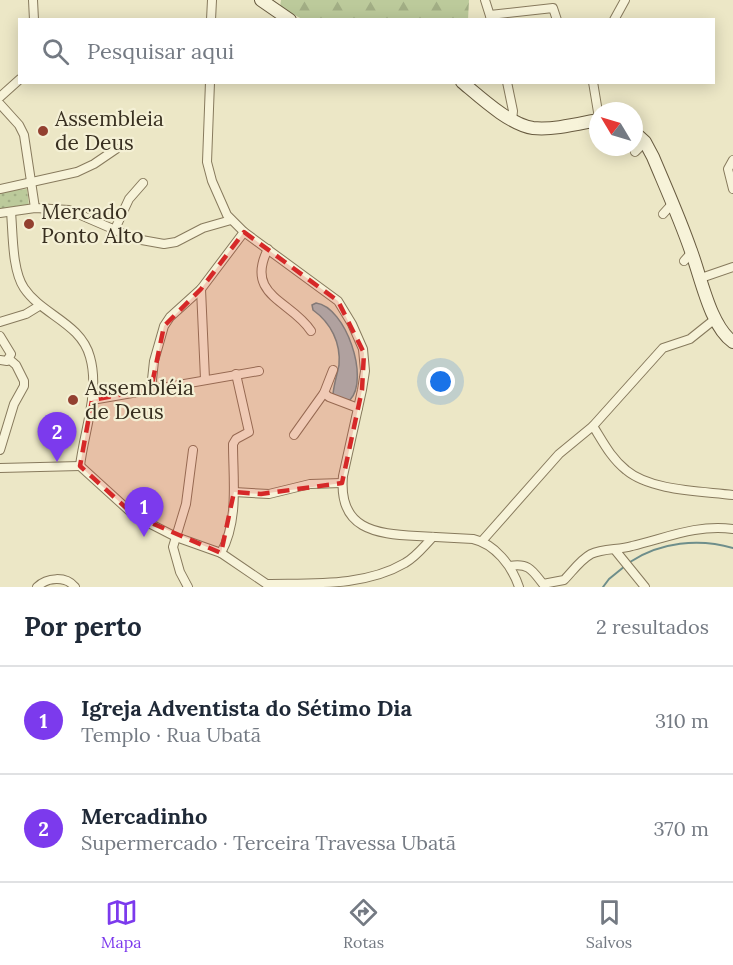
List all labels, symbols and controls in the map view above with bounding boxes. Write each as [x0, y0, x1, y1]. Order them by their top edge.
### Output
search box [18, 18, 715, 84]
icon: search [39, 35, 72, 68]
text: Pesquisar aqui [87, 37, 234, 65]
north arrow [589, 102, 643, 156]
place label: Assembleia de Deus [54, 105, 164, 156]
marker: Assembleia de Deus [36, 124, 50, 138]
place label: Mercado Ponto Alto [41, 198, 144, 249]
marker: Mercado Ponto Alto [22, 217, 36, 231]
your location [426, 367, 455, 396]
place label: Assembléia de Deus [84, 374, 194, 425]
marker: Assembléia de Deus [66, 393, 80, 407]
pin: 2 [38, 412, 76, 462]
pin: 1 [124, 488, 164, 537]
text: Por perto [24, 610, 142, 643]
text: 2 resultados [596, 614, 709, 639]
text: Igreja Adventista do Sétimo Dia [81, 694, 412, 722]
text: 1 [39, 708, 48, 733]
text: 310 m [655, 708, 709, 733]
text: Templo · Rua Ubatã [81, 722, 261, 747]
text: Mercadinho [81, 802, 207, 830]
text: 2 [38, 816, 49, 841]
text: 370 m [654, 816, 709, 841]
text: Supermercado · Terceira Travessa Ubatã [81, 830, 456, 855]
tab: Mapa [101, 896, 142, 952]
tab: Rotas [343, 896, 384, 952]
tab: Salvos [586, 896, 632, 952]

